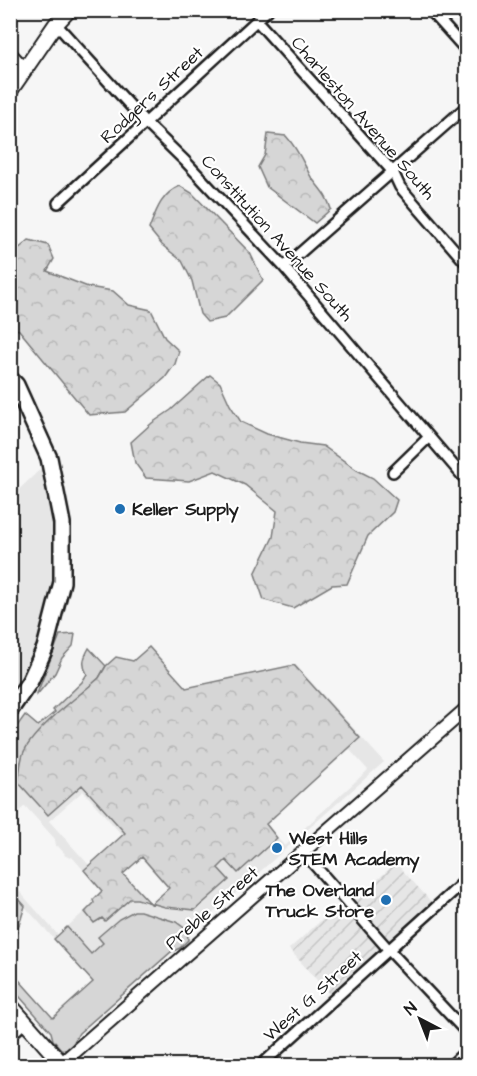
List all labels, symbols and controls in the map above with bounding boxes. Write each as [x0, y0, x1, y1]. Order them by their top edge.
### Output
street label: Charleston Avenue South [285, 31, 441, 205]
street label: Rodgers Street [95, 40, 210, 150]
street label: Constitution Avenue South [195, 149, 359, 327]
place label: Keller Supply [132, 497, 239, 523]
marker: Keller Supply [113, 502, 127, 516]
place label: West Hills STEM Academy [288, 826, 420, 873]
marker: West Hills STEM Academy [270, 841, 284, 855]
street label: Preble Street [160, 860, 265, 956]
place label: The Overland Truck Store [264, 878, 375, 924]
marker: The Overland Truck Store [379, 893, 393, 907]
street label: West G Street [258, 944, 368, 1047]
north arrow [390, 989, 450, 1049]
text: N [400, 997, 422, 1020]

